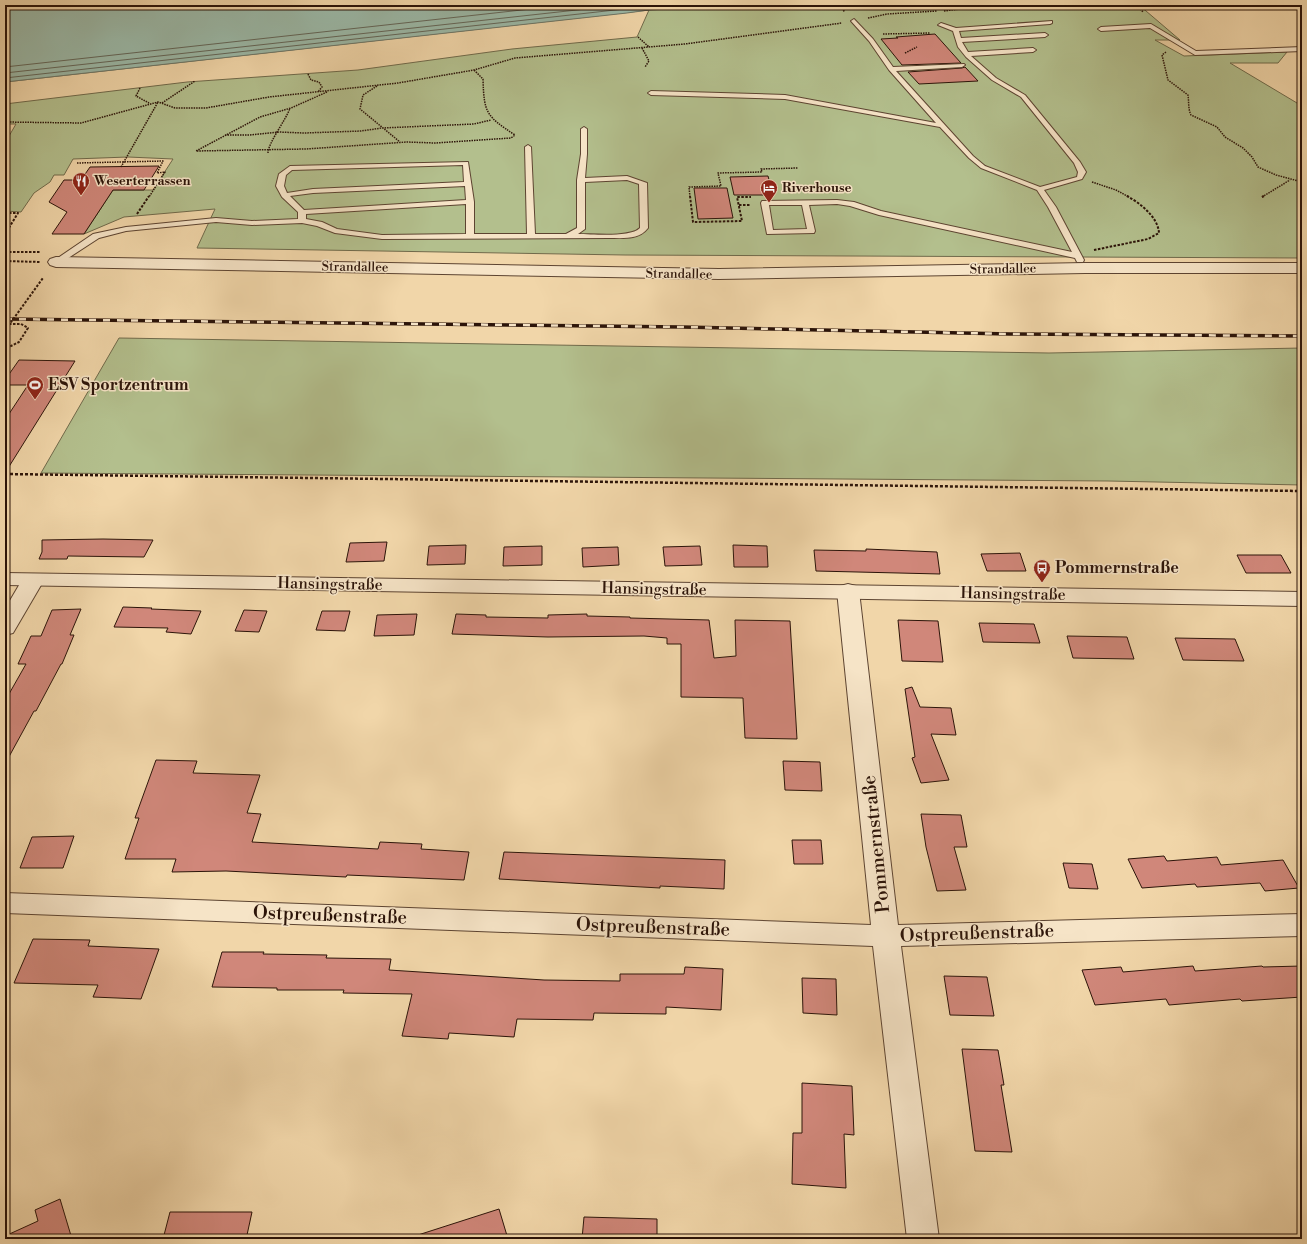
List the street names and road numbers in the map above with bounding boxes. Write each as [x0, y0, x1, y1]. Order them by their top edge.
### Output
street label: Strandallee [321, 258, 389, 276]
street label: Strandallee [969, 260, 1037, 278]
street label: Strandallee [645, 265, 713, 283]
street label: Hansingstraße [277, 573, 383, 595]
street label: Hansingstraße [601, 578, 707, 600]
street label: Hansingstraße [960, 583, 1066, 605]
street label: Pommernstraße [857, 774, 895, 914]
street label: Ostpreußenstraße [252, 900, 408, 930]
street label: Ostpreußenstraße [575, 912, 731, 942]
street label: Ostpreußenstraße [899, 918, 1055, 948]

